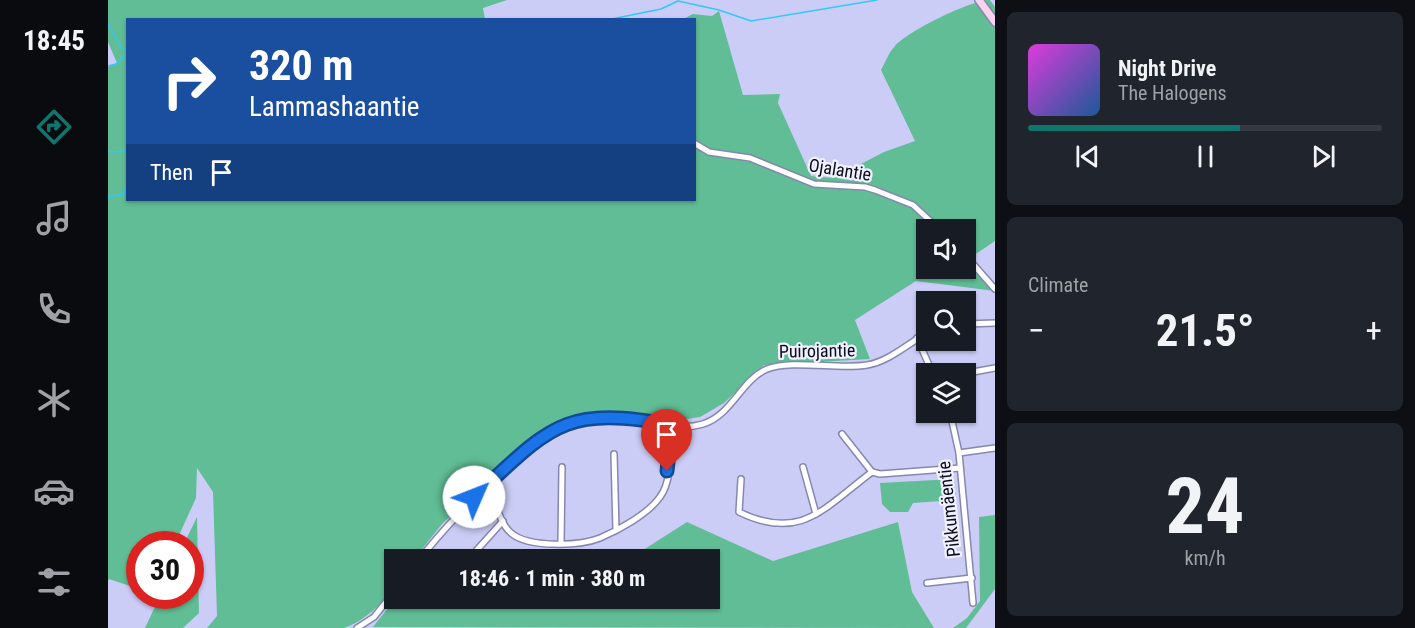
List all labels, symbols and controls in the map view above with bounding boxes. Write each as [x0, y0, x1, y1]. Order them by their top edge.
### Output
text: 18:45 [23, 25, 85, 57]
text: 320 m [249, 41, 354, 90]
icon: right [150, 42, 228, 120]
text: Night Drive [1118, 56, 1216, 81]
text: The Halogens [1118, 81, 1227, 105]
text: Lammashaantie [249, 91, 420, 123]
icon: directions [33, 106, 75, 148]
icon: previous [1071, 140, 1104, 173]
icon: pause [1189, 140, 1222, 173]
icon: next [1307, 140, 1340, 173]
street label: Ojalantie [807, 154, 873, 185]
icon: arrive [205, 156, 238, 189]
text: Then [150, 160, 193, 185]
icon: music [33, 197, 75, 239]
map controls [916, 219, 976, 423]
button: sound [916, 219, 976, 279]
text: Climate [1028, 273, 1088, 297]
icon: phone [33, 288, 75, 330]
button: search [916, 291, 976, 351]
text: 21.5° [1156, 304, 1254, 357]
text: − [1028, 311, 1045, 350]
text: + [1366, 311, 1382, 350]
street label: Puirojantie [779, 339, 855, 362]
button: layers [916, 363, 976, 423]
icon: climate [33, 379, 75, 421]
pin [641, 409, 692, 471]
icon: arrive [650, 418, 683, 451]
street label: Pikkumäentie [933, 460, 964, 558]
text: 24 [1166, 461, 1244, 552]
position arrow [442, 465, 506, 529]
icon: car [33, 470, 75, 512]
speed limit sign: 30 [126, 531, 204, 609]
text: km/h [1184, 546, 1226, 570]
icon: filters [33, 561, 75, 603]
text: 18:46 · 1 min · 380 m [459, 566, 645, 591]

